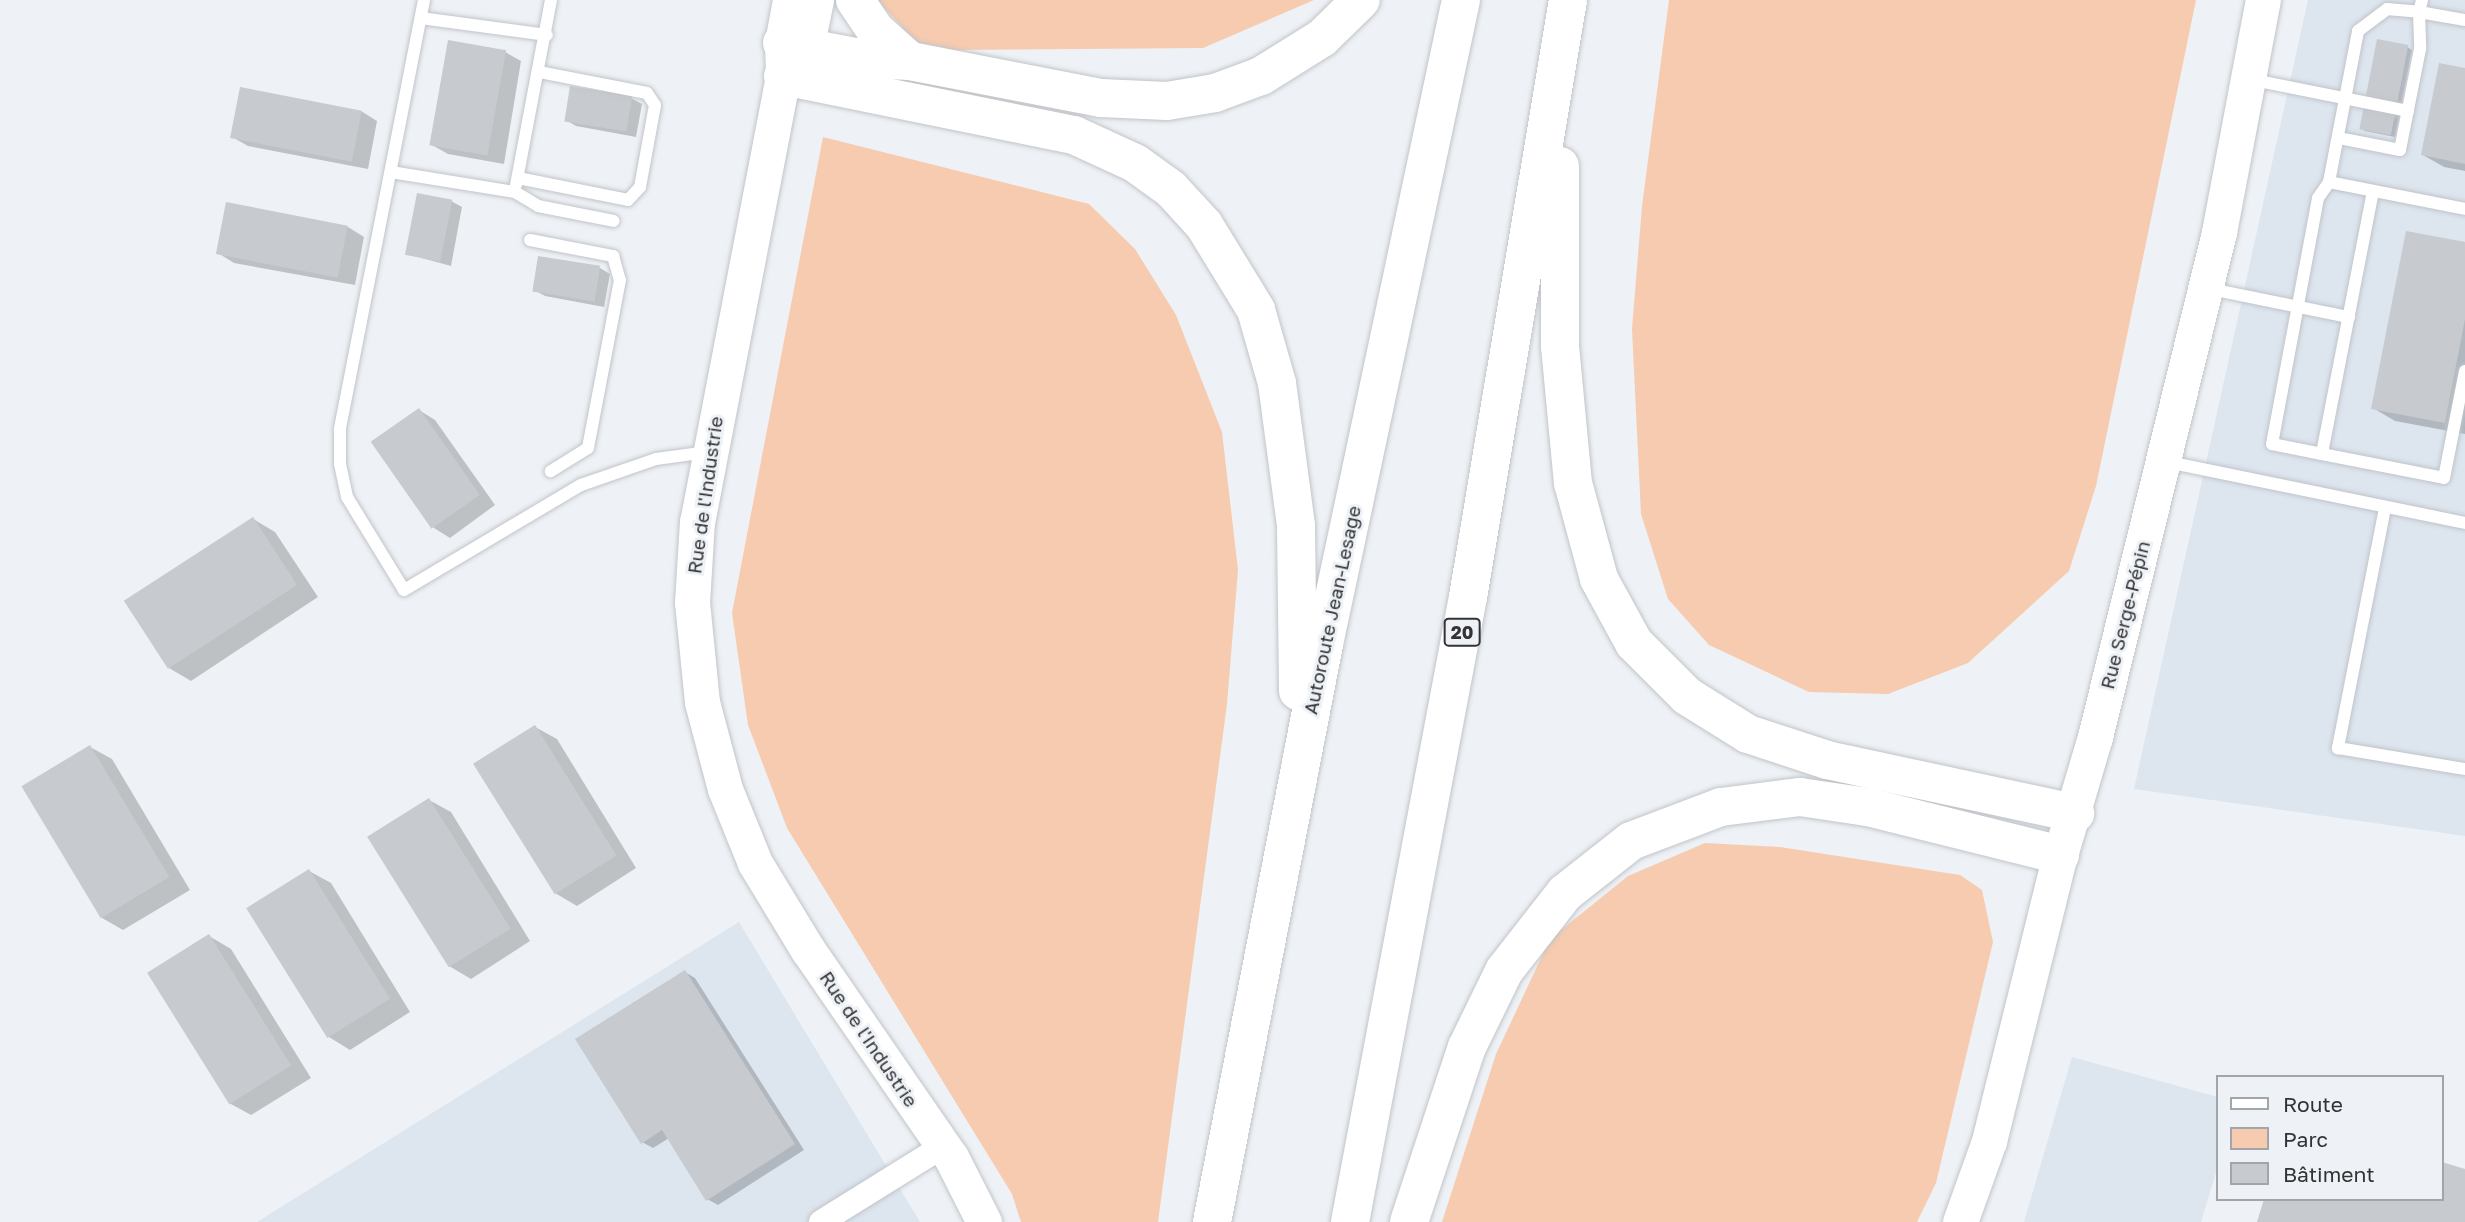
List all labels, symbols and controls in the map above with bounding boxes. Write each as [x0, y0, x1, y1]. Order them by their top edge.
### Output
street label: Rue de l'Industrie [683, 415, 727, 575]
street label: Autoroute Jean-Lesage [1299, 504, 1365, 716]
street label: Rue Serge-Pépin [2096, 539, 2154, 691]
road number: 20 [1443, 618, 1481, 646]
street label: Rue de l'Industrie [815, 967, 923, 1111]
legend [2216, 1075, 2444, 1201]
text: Route [2283, 1091, 2343, 1117]
text: Parc [2283, 1126, 2328, 1152]
text: Bâtiment [2283, 1161, 2375, 1187]

